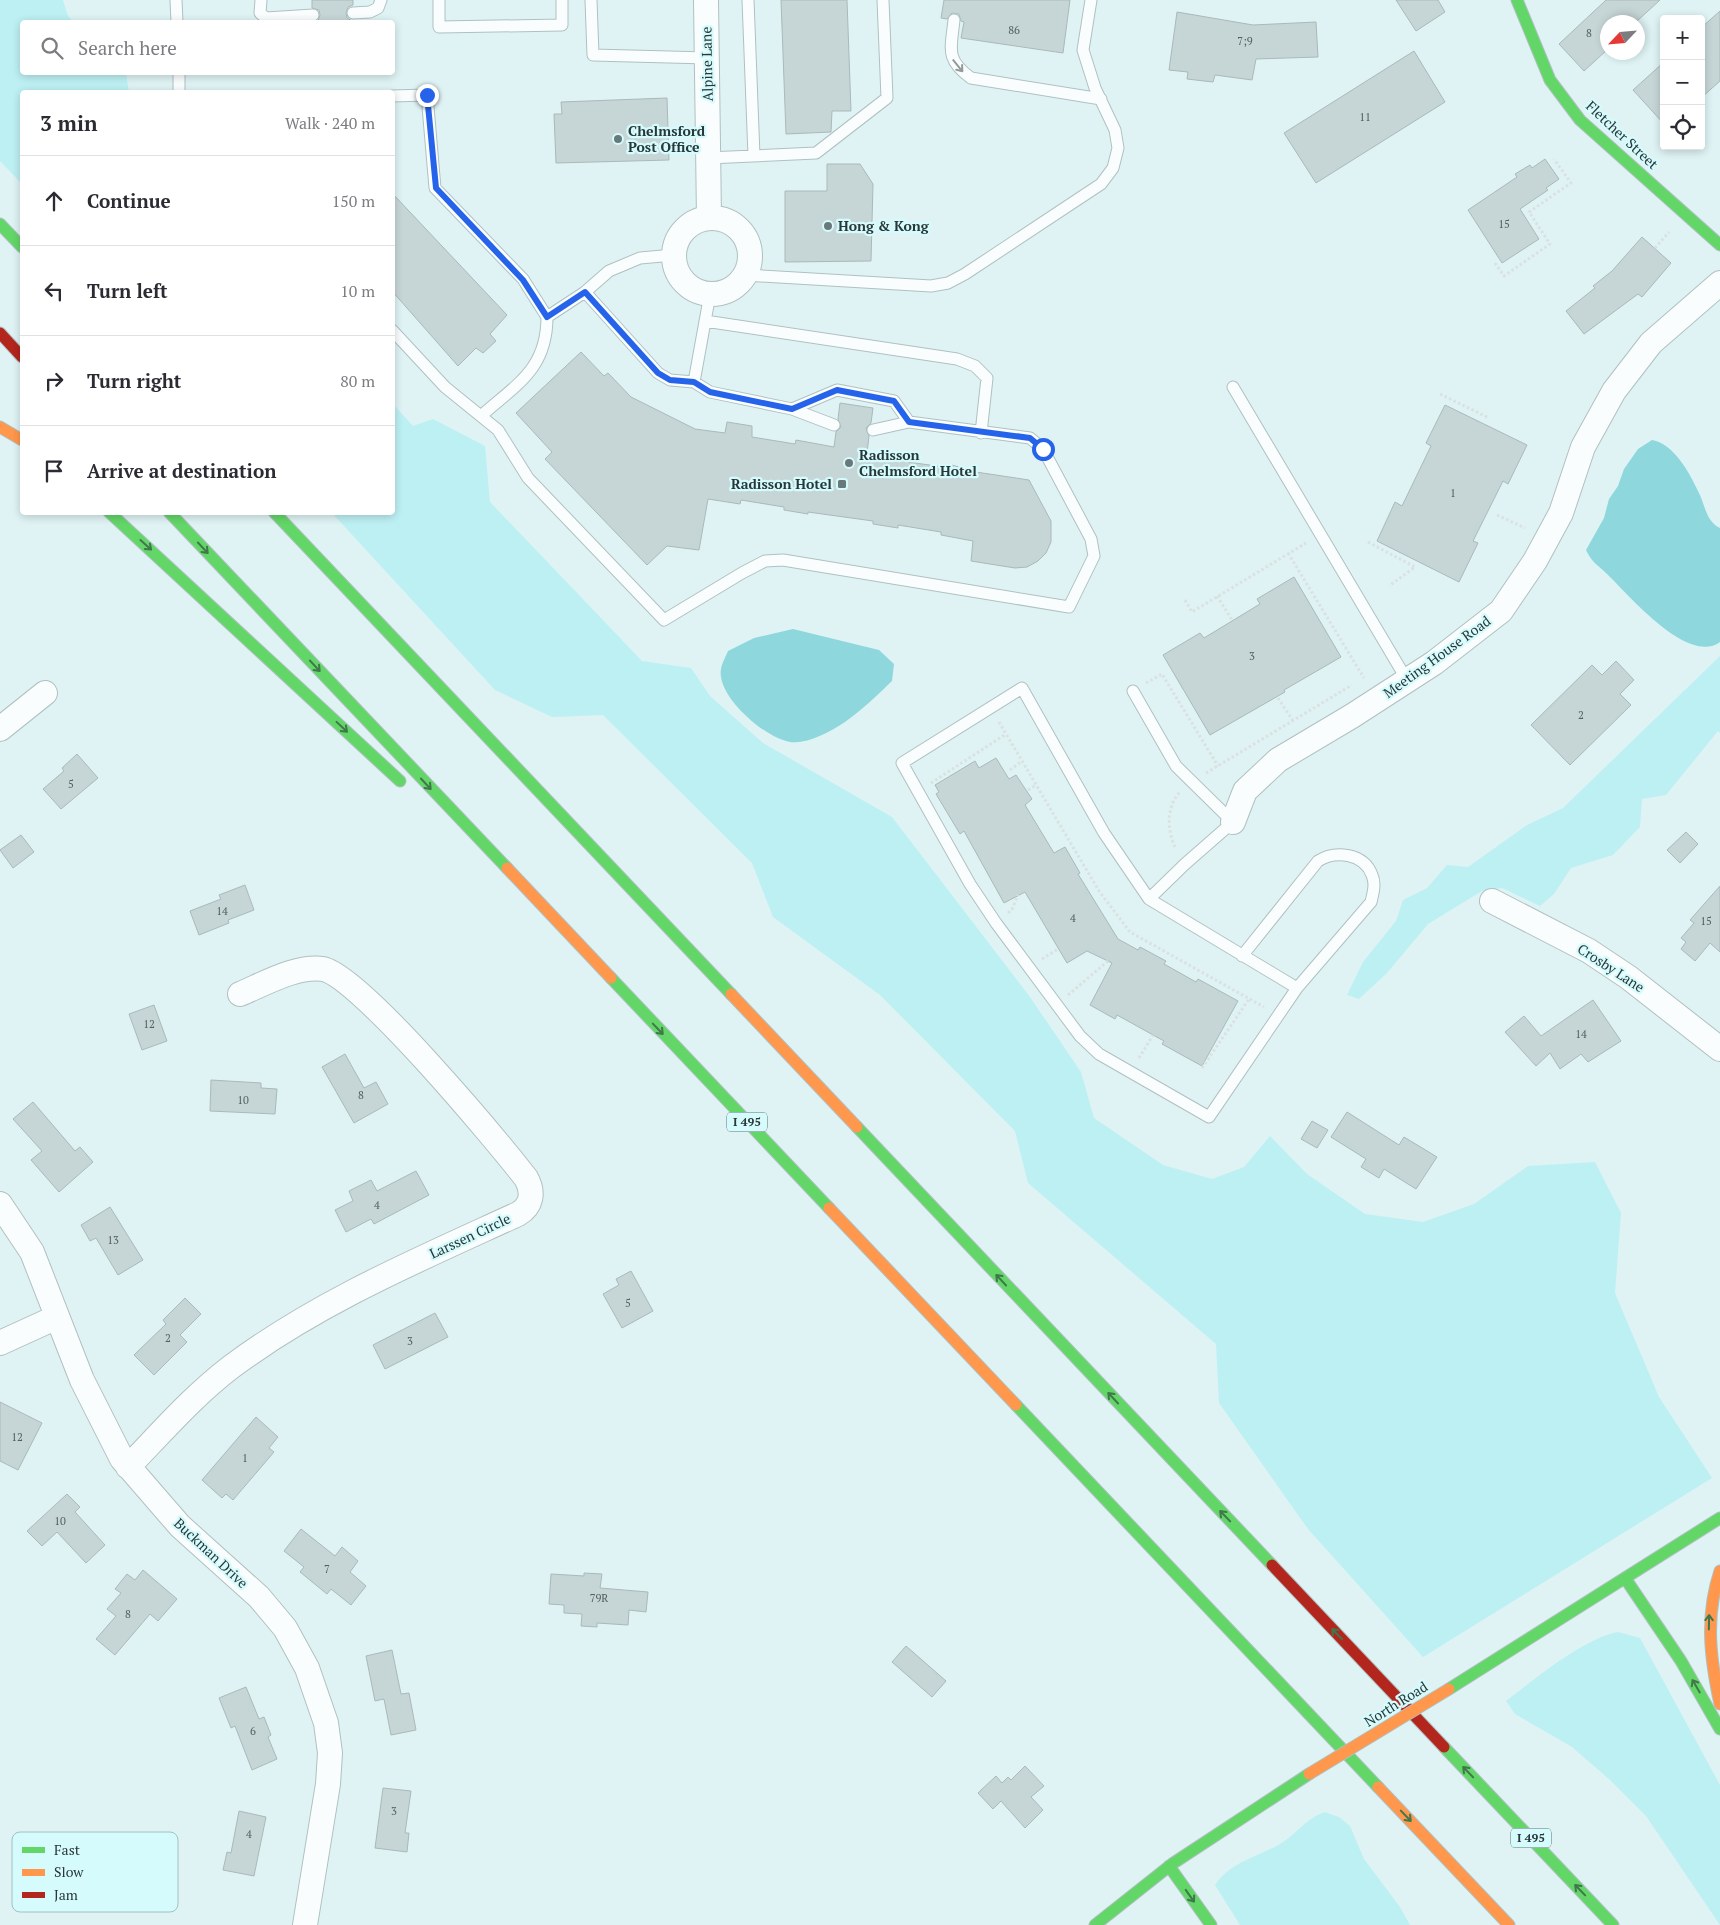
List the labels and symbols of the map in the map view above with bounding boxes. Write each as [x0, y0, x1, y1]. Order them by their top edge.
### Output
north arrow [1600, 15, 1645, 60]
house number: 86 [1008, 23, 1020, 37]
street label: Alpine Lane [696, 26, 717, 102]
house number: 8 [1586, 26, 1592, 40]
house number: 7;9 [1237, 34, 1253, 48]
one-way arrow [953, 60, 964, 73]
route end [416, 84, 439, 107]
street label: Fletcher Street [1582, 96, 1663, 173]
house number: 11 [1359, 110, 1371, 124]
place label: Chelmsford Post Office [628, 121, 706, 156]
marker: Chelmsford Post Office [612, 133, 624, 145]
place label: Hong & Kong [838, 216, 930, 235]
house number: 15 [1498, 217, 1510, 231]
marker: Hong & Kong [822, 220, 834, 232]
route start [1032, 438, 1055, 461]
place label: Radisson Chelmsford Hotel [859, 445, 977, 480]
marker: Radisson Chelmsford Hotel [843, 457, 855, 469]
place label: Radisson Hotel [731, 474, 832, 493]
marker: Radisson Hotel [836, 478, 848, 490]
house number: 1 [1450, 486, 1456, 500]
one-way arrow [139, 539, 152, 551]
one-way arrow [197, 542, 209, 554]
street label: Meeting House Road [1379, 611, 1494, 702]
house number: 3 [1249, 649, 1255, 663]
one-way arrow [309, 660, 321, 672]
house number: 2 [1578, 708, 1584, 722]
one-way arrow [335, 720, 348, 732]
house number: 5 [68, 777, 74, 791]
one-way arrow [420, 778, 432, 790]
house number: 14 [216, 904, 228, 918]
house number: 4 [1070, 911, 1076, 925]
house number: 15 [1700, 914, 1712, 928]
street label: Crosby Lane [1574, 939, 1648, 996]
house number: 12 [143, 1017, 155, 1031]
one-way arrow [652, 1023, 664, 1036]
house number: 14 [1575, 1027, 1587, 1041]
house number: 8 [358, 1088, 364, 1102]
house number: 10 [237, 1093, 249, 1107]
road number: I 495 [727, 1112, 767, 1132]
house number: 4 [374, 1198, 380, 1212]
street label: Larssen Circle [426, 1208, 513, 1263]
house number: 13 [107, 1233, 119, 1247]
one-way arrow [995, 1274, 1007, 1287]
house number: 5 [625, 1296, 631, 1310]
house number: 2 [165, 1331, 171, 1345]
house number: 3 [407, 1334, 413, 1348]
one-way arrow [1107, 1392, 1119, 1405]
house number: 12 [11, 1430, 23, 1444]
house number: 1 [242, 1451, 248, 1465]
one-way arrow [1219, 1510, 1231, 1522]
street label: Buckman Drive [170, 1513, 252, 1592]
house number: 10 [54, 1514, 66, 1528]
house number: 7 [324, 1562, 330, 1576]
house number: 79R [590, 1591, 608, 1605]
house number: 8 [125, 1607, 131, 1621]
one-way arrow [1704, 1614, 1713, 1630]
one-way arrow [1331, 1627, 1343, 1640]
street label: North Road [1360, 1676, 1431, 1731]
one-way arrow [1690, 1680, 1700, 1694]
house number: 6 [250, 1724, 256, 1738]
one-way arrow [1462, 1766, 1474, 1778]
house number: 3 [391, 1804, 397, 1818]
one-way arrow [1400, 1810, 1412, 1823]
house number: 4 [246, 1827, 252, 1841]
road number: I 495 [1511, 1829, 1551, 1848]
legend [12, 1832, 178, 1912]
text: Fast [54, 1840, 81, 1859]
text: Slow [54, 1862, 84, 1881]
one-way arrow [1574, 1883, 1586, 1896]
text: Jam [54, 1885, 78, 1904]
one-way arrow [1185, 1888, 1195, 1902]

